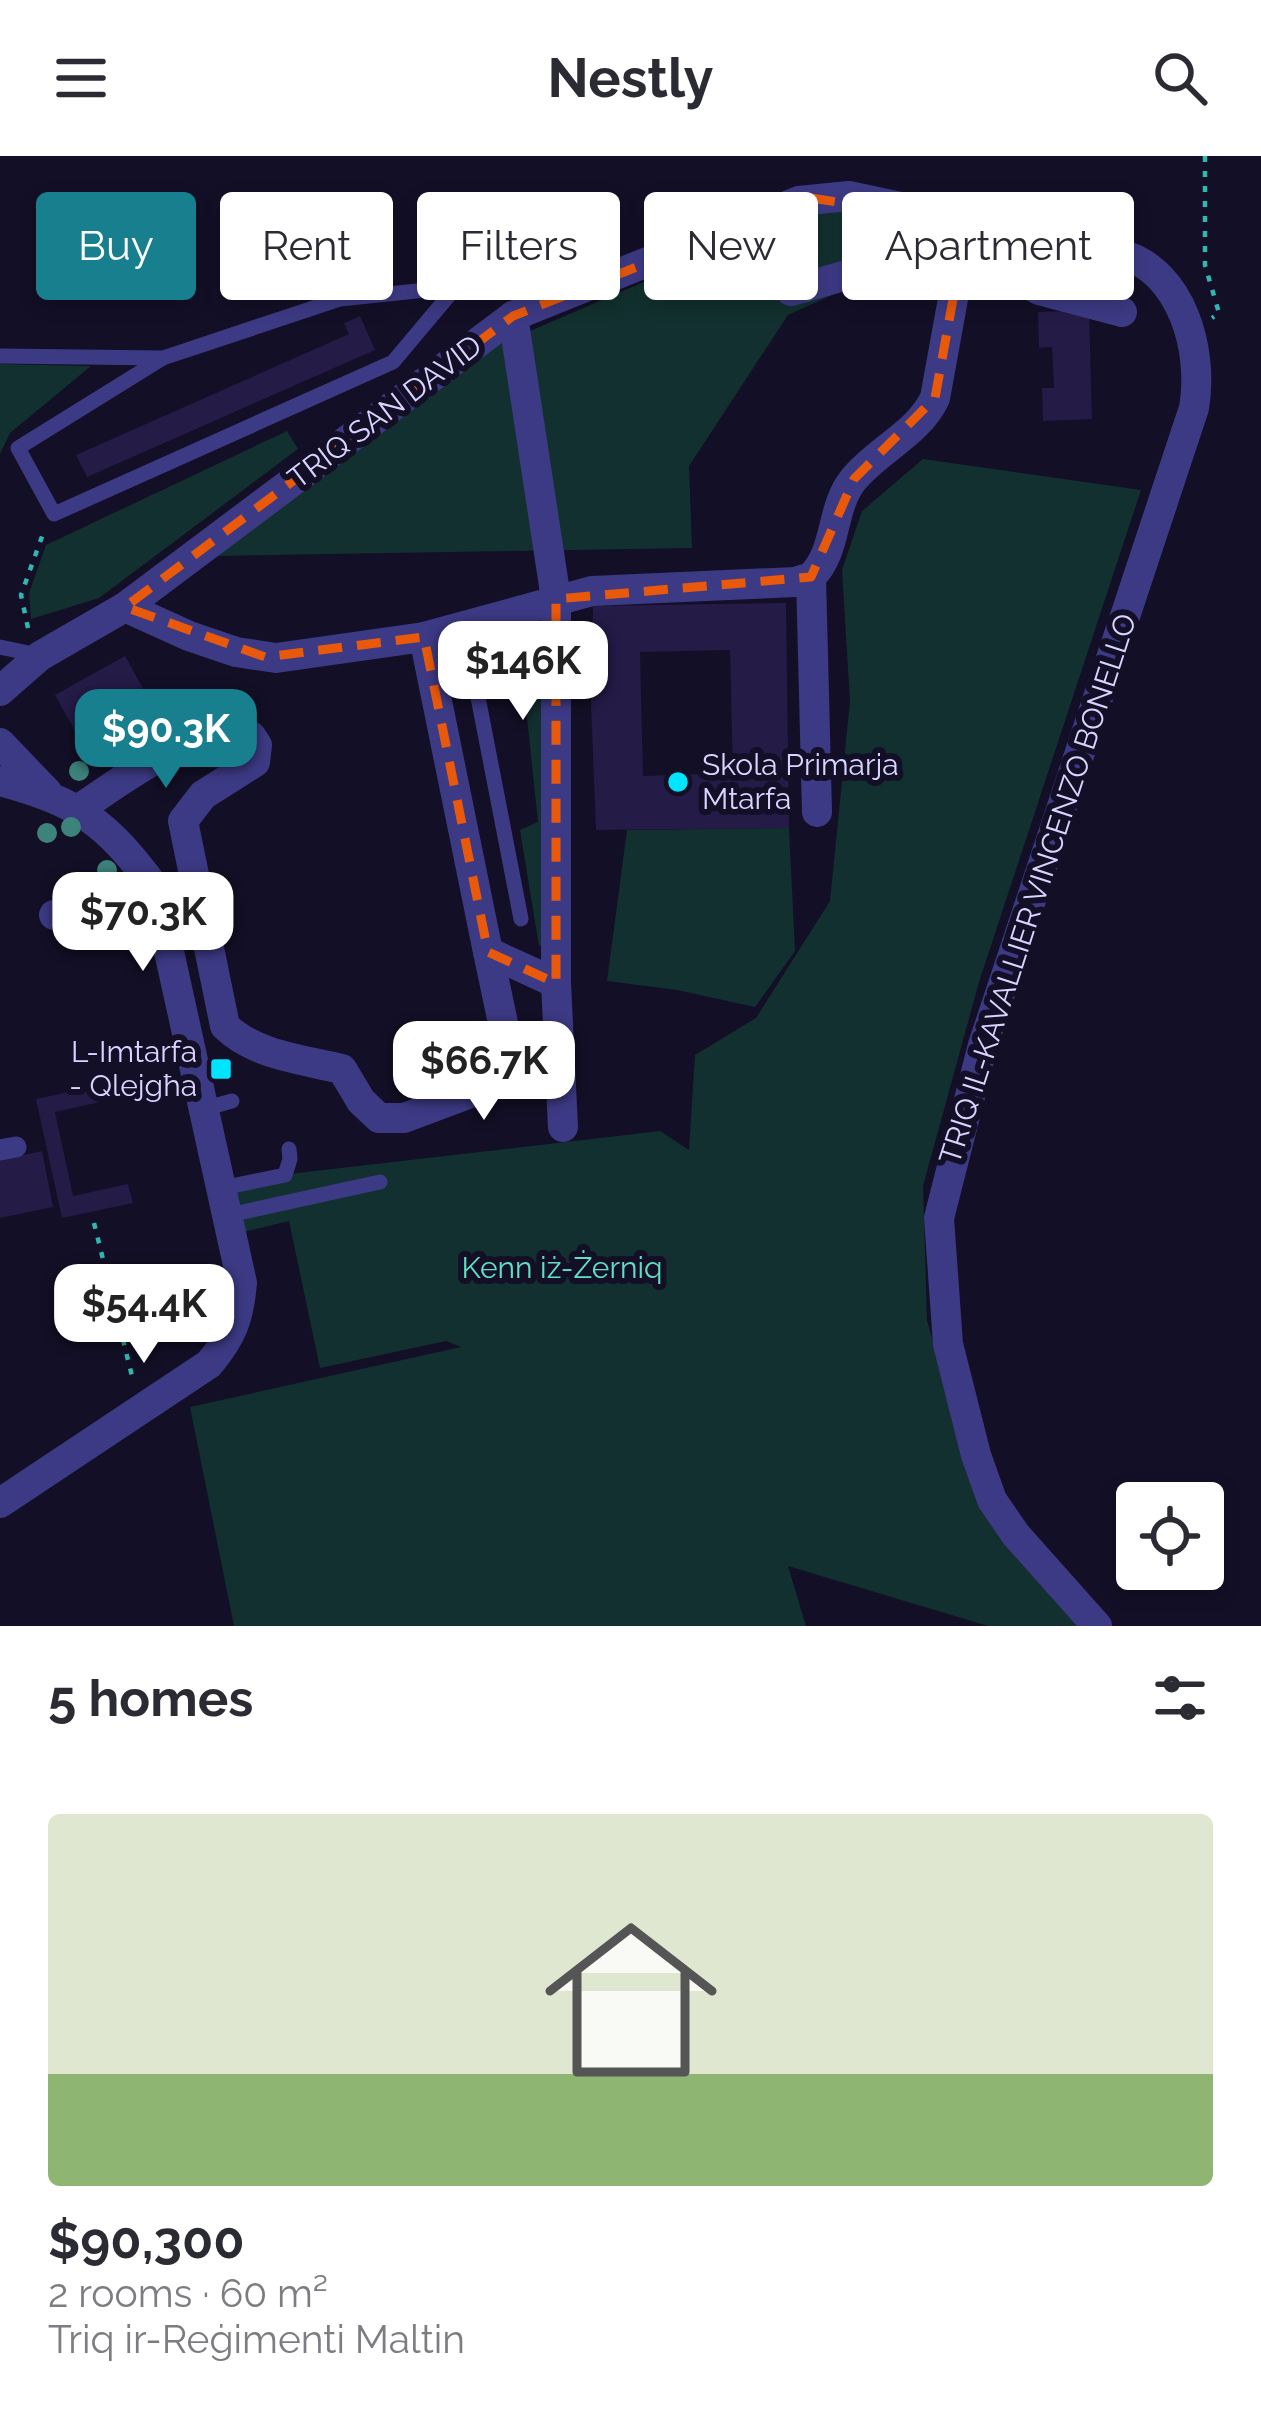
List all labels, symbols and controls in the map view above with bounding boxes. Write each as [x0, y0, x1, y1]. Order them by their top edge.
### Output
icon: menu [48, 45, 114, 111]
icon: search [1147, 45, 1213, 111]
text: Nestly [548, 46, 713, 110]
chip: Buy [36, 192, 196, 300]
chip: Rent [220, 192, 393, 300]
chip: Filters [417, 192, 620, 300]
chip: New [644, 192, 818, 300]
chip: Apartment [842, 192, 1134, 300]
street label: TRIQ SAN DAVID [281, 328, 488, 496]
street label: TRIQ IL-KAVALLIER VINCENZO BONELLO [932, 609, 1143, 1168]
pin: $146K [439, 621, 607, 723]
text: $146K [465, 637, 581, 683]
pin: $90.3K [68, 689, 264, 791]
text: $90.3K [102, 705, 230, 751]
place label: Skola Primarja Mtarfa [702, 747, 899, 816]
marker: Skola Primarja Mtarfa [665, 769, 691, 795]
pin: $70.3K [45, 872, 241, 974]
text: $70.3K [79, 888, 207, 934]
pin: $66.7K [386, 1021, 582, 1123]
place label: L-Imtarfa - Qlejgħa [69, 1034, 197, 1103]
text: $66.7K [420, 1037, 548, 1083]
marker: L-Imtarfa - Qlejgħa [208, 1056, 234, 1082]
park label: Kenn iż-Żerniq [462, 1250, 662, 1285]
pin: $54.4K [46, 1264, 242, 1366]
text: $54.4K [81, 1280, 207, 1326]
map controls [1116, 1482, 1224, 1590]
button: locate [1116, 1482, 1224, 1590]
icon: filters [1147, 1665, 1213, 1731]
text: 5 homes [48, 1668, 253, 1728]
icon: home [523, 1892, 739, 2108]
text: $90,300 [48, 2210, 245, 2270]
text: 2 rooms · 60 m² [48, 2270, 328, 2316]
text: Triq ir-Reġimenti Maltin [48, 2316, 465, 2362]

